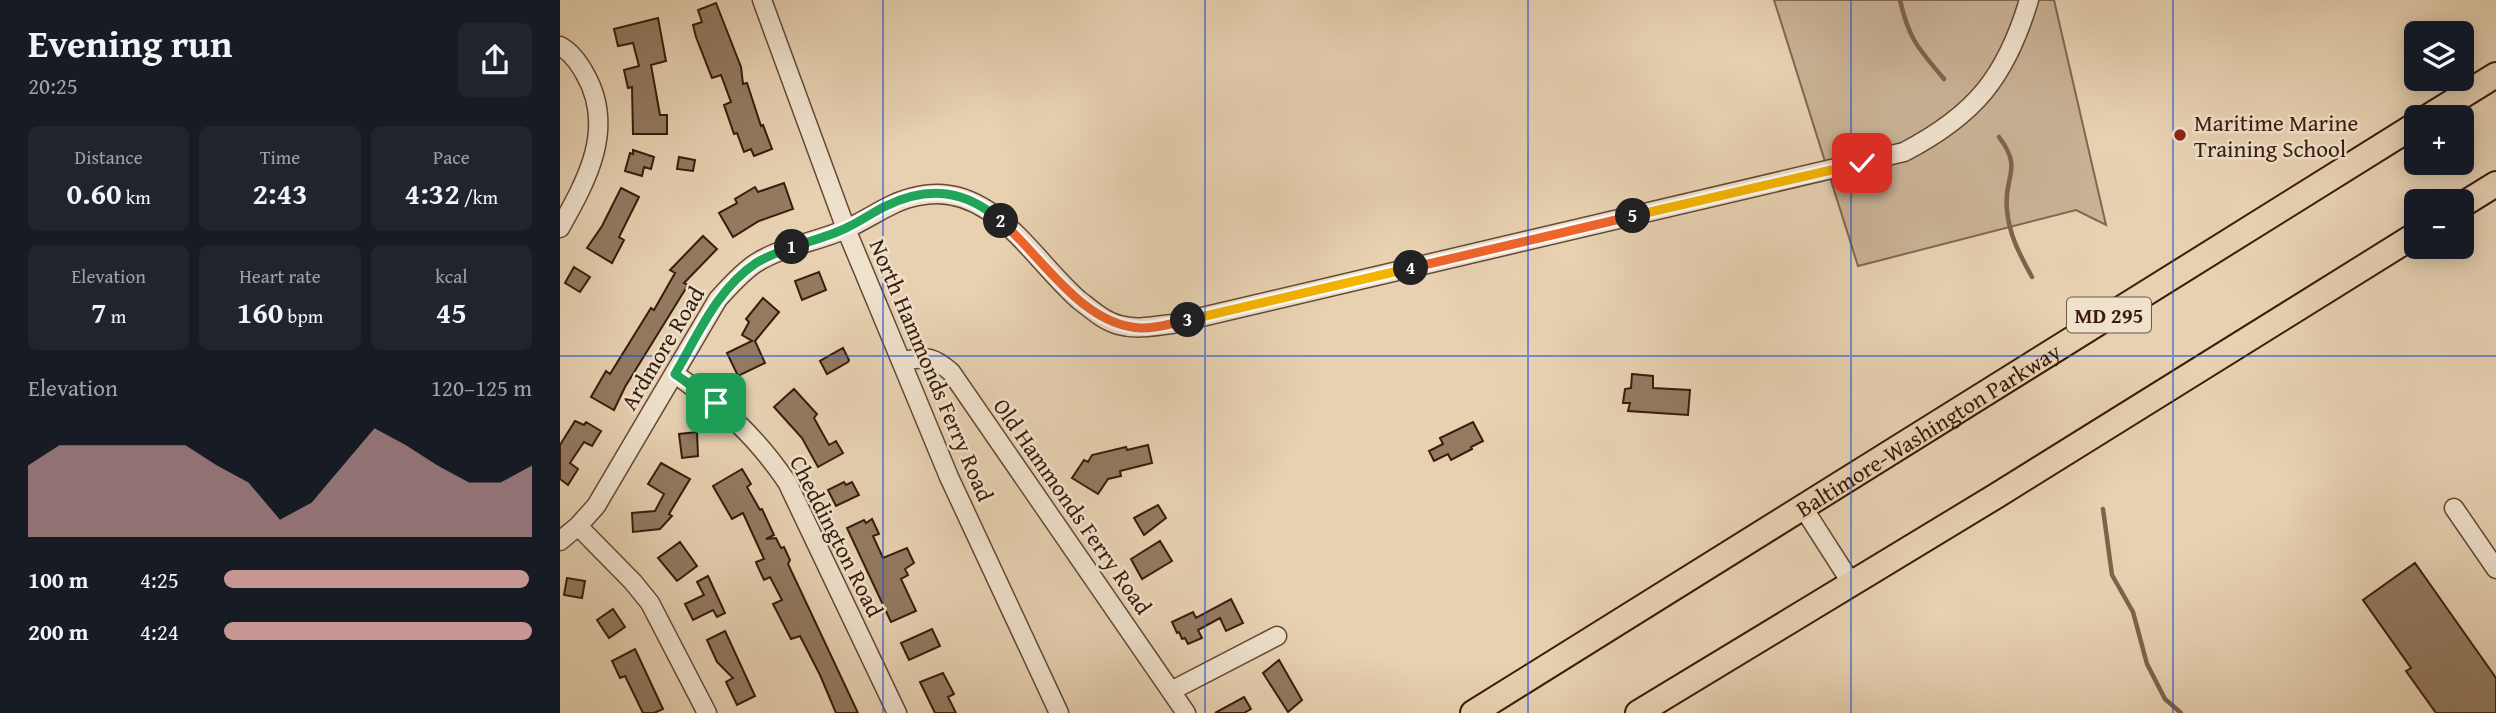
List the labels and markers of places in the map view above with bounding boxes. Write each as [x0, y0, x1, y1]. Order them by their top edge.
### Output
place label: Maritime Marine Training School [2194, 106, 2358, 165]
marker: Maritime Marine Training School [2172, 127, 2188, 143]
pin [1832, 133, 1892, 193]
pin: 5 [1616, 198, 1650, 234]
pin: 2 [984, 204, 1018, 238]
pin: 1 [775, 230, 810, 264]
pin: 4 [1394, 250, 1428, 286]
pin: 3 [1170, 302, 1206, 338]
pin [686, 373, 746, 433]

